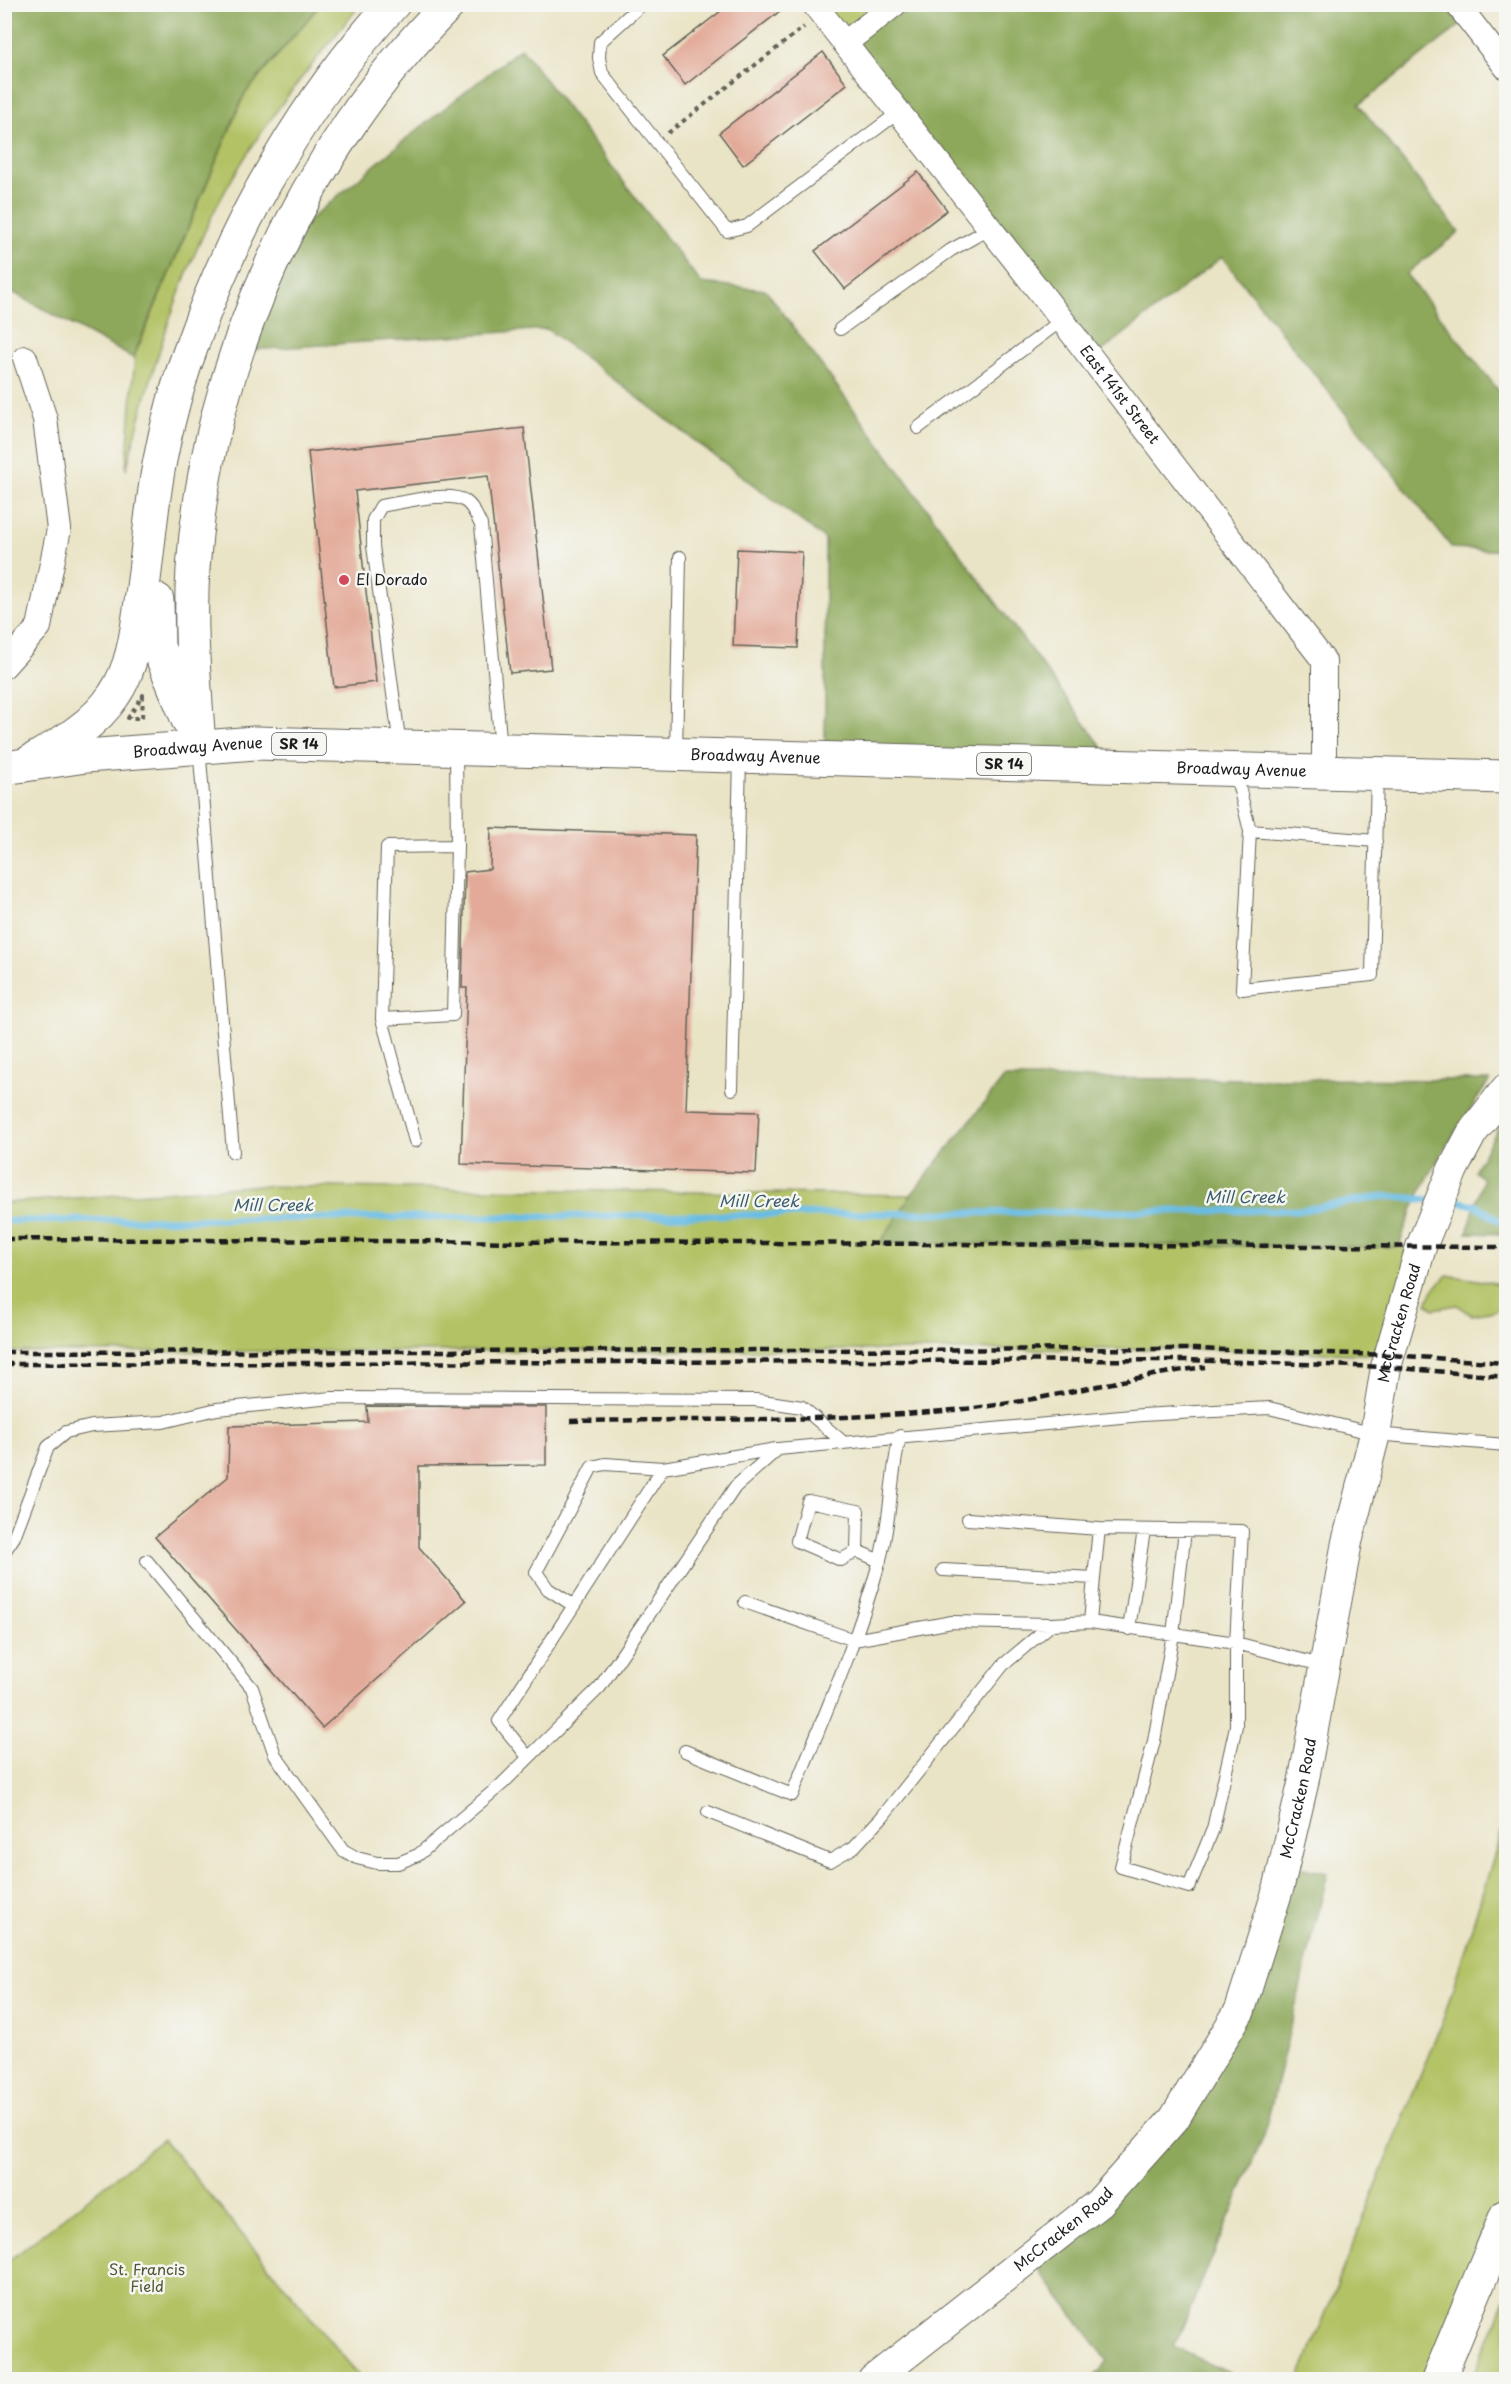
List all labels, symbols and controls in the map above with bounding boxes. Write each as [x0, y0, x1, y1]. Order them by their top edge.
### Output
street label: East 141st Street [1075, 340, 1166, 448]
place label: El Dorado [356, 567, 428, 590]
marker: El Dorado [337, 573, 351, 587]
street label: Broadway Avenue [132, 730, 263, 762]
road number: SR 14 [272, 733, 326, 755]
street label: Broadway Avenue [690, 742, 821, 768]
road number: SR 14 [977, 753, 1031, 775]
street label: Broadway Avenue [1176, 755, 1307, 782]
water label: Mill Creek [1205, 1184, 1286, 1208]
water label: Mill Creek [719, 1188, 800, 1212]
water label: Mill Creek [233, 1192, 314, 1216]
street label: McCracken Road [1371, 1261, 1426, 1384]
street label: McCracken Road [1273, 1736, 1321, 1860]
street label: McCracken Road [1008, 2181, 1118, 2276]
park label: St. Francis Field [109, 2257, 185, 2297]

